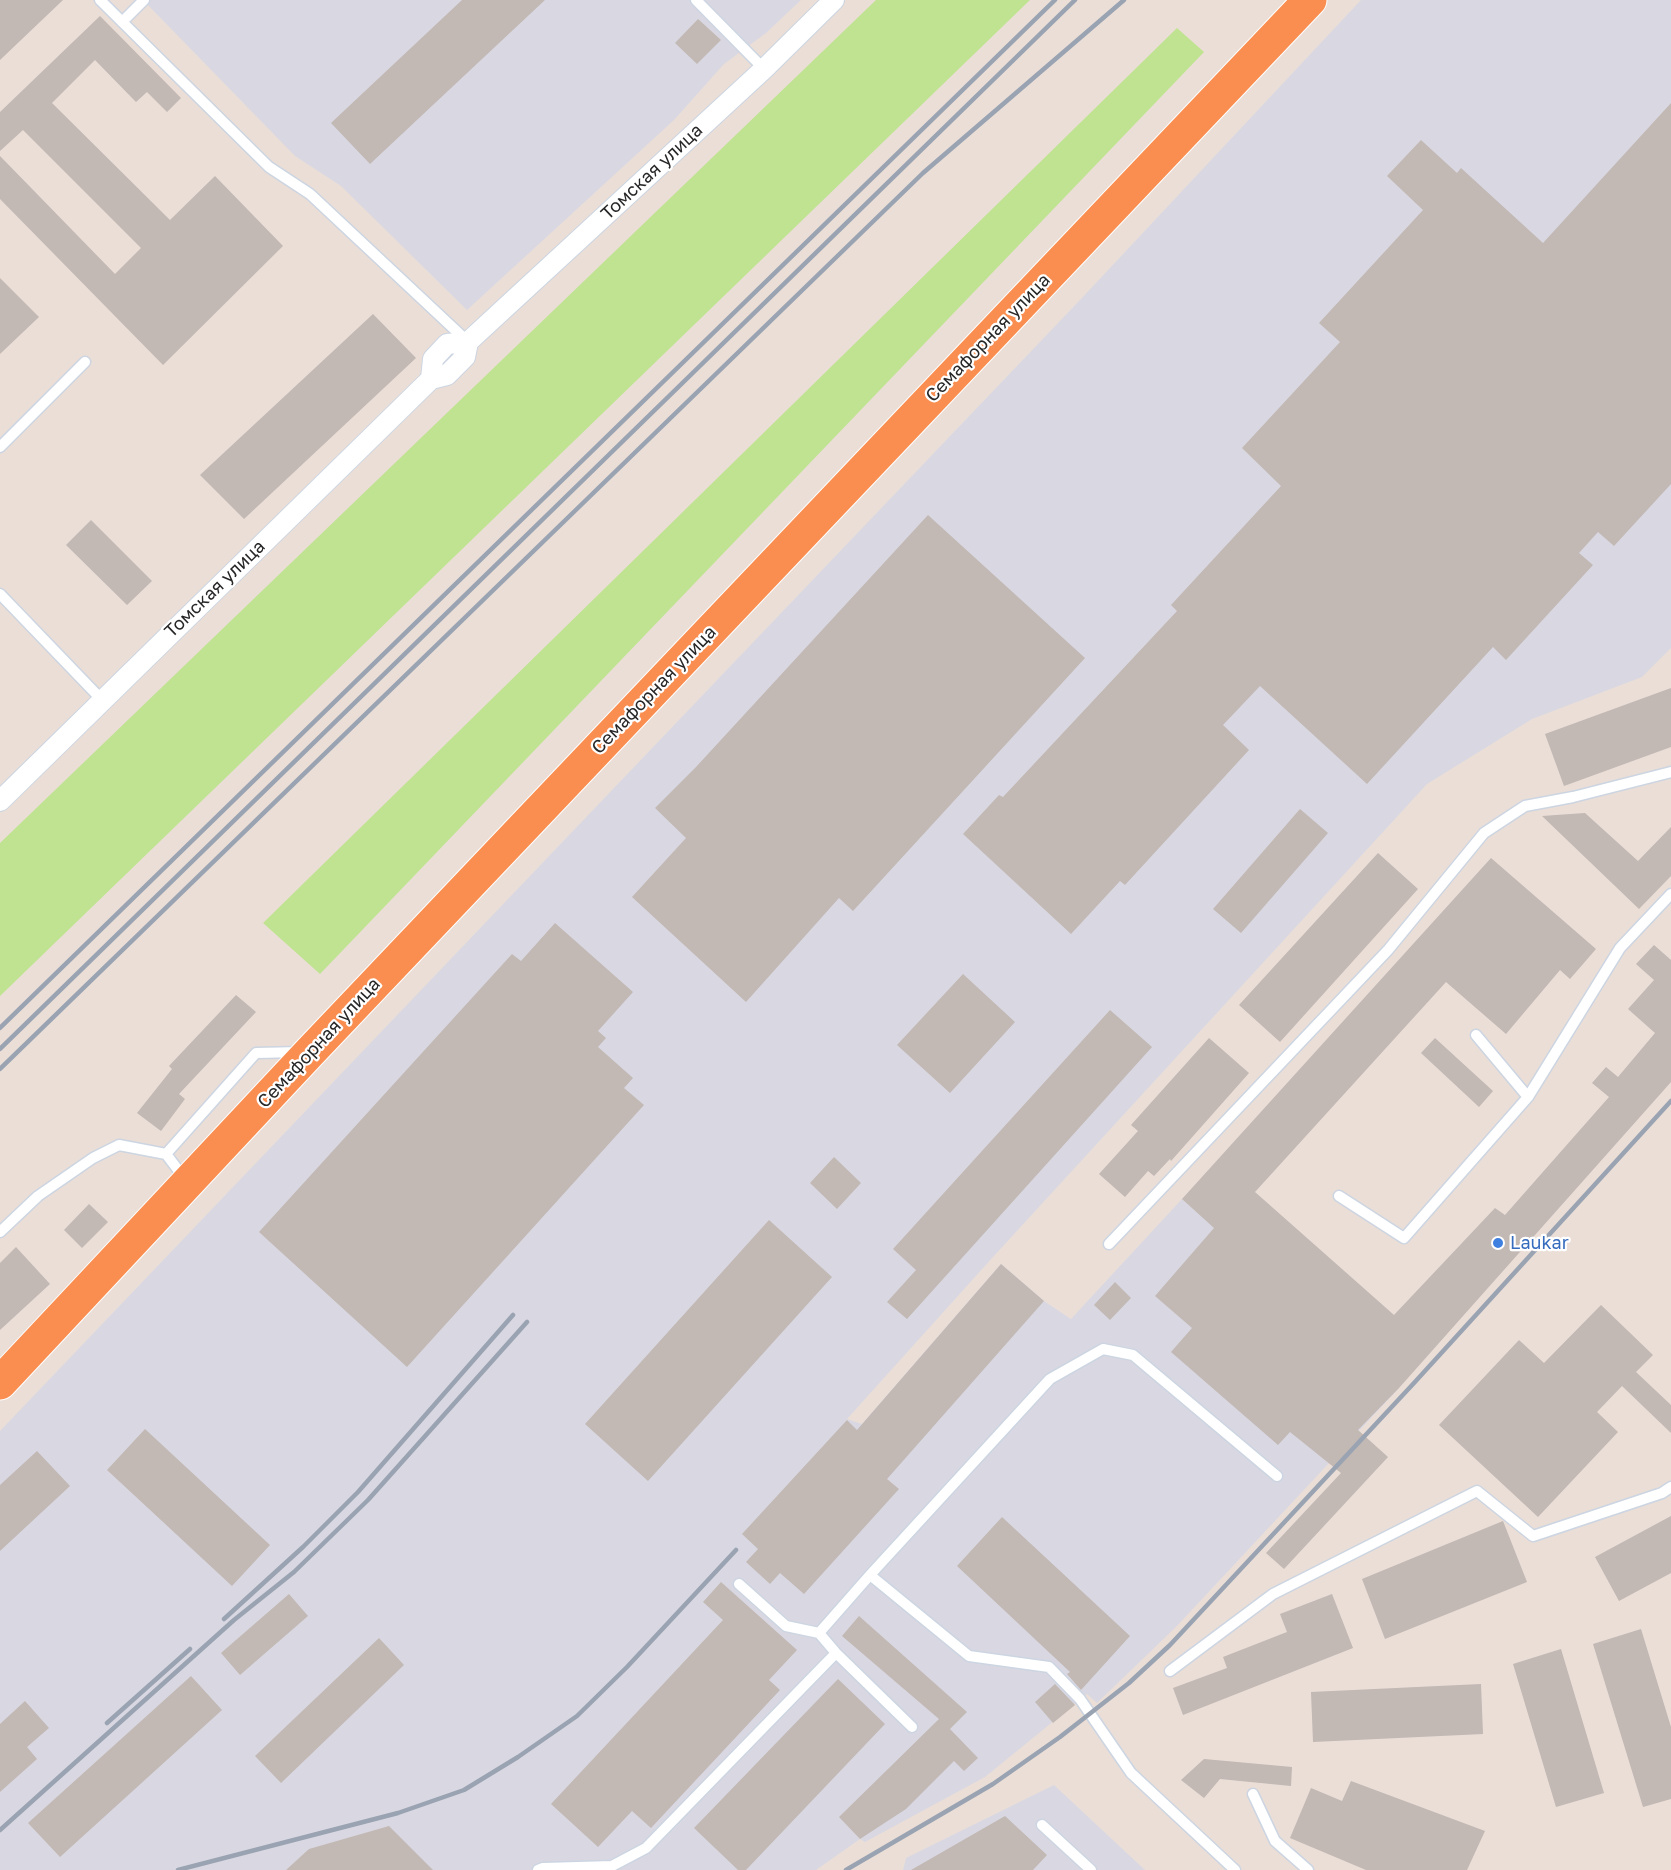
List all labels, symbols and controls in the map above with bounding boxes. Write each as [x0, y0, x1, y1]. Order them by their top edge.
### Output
street label: Томская улица [597, 119, 707, 225]
street label: Семафорная улица [921, 269, 1055, 407]
street label: Томская улица [160, 536, 270, 642]
street label: Семафорная улица [587, 621, 721, 759]
street label: Семафорная улица [253, 974, 385, 1112]
place label: Laukar [1510, 1232, 1569, 1254]
marker: Laukar [1491, 1236, 1505, 1250]

